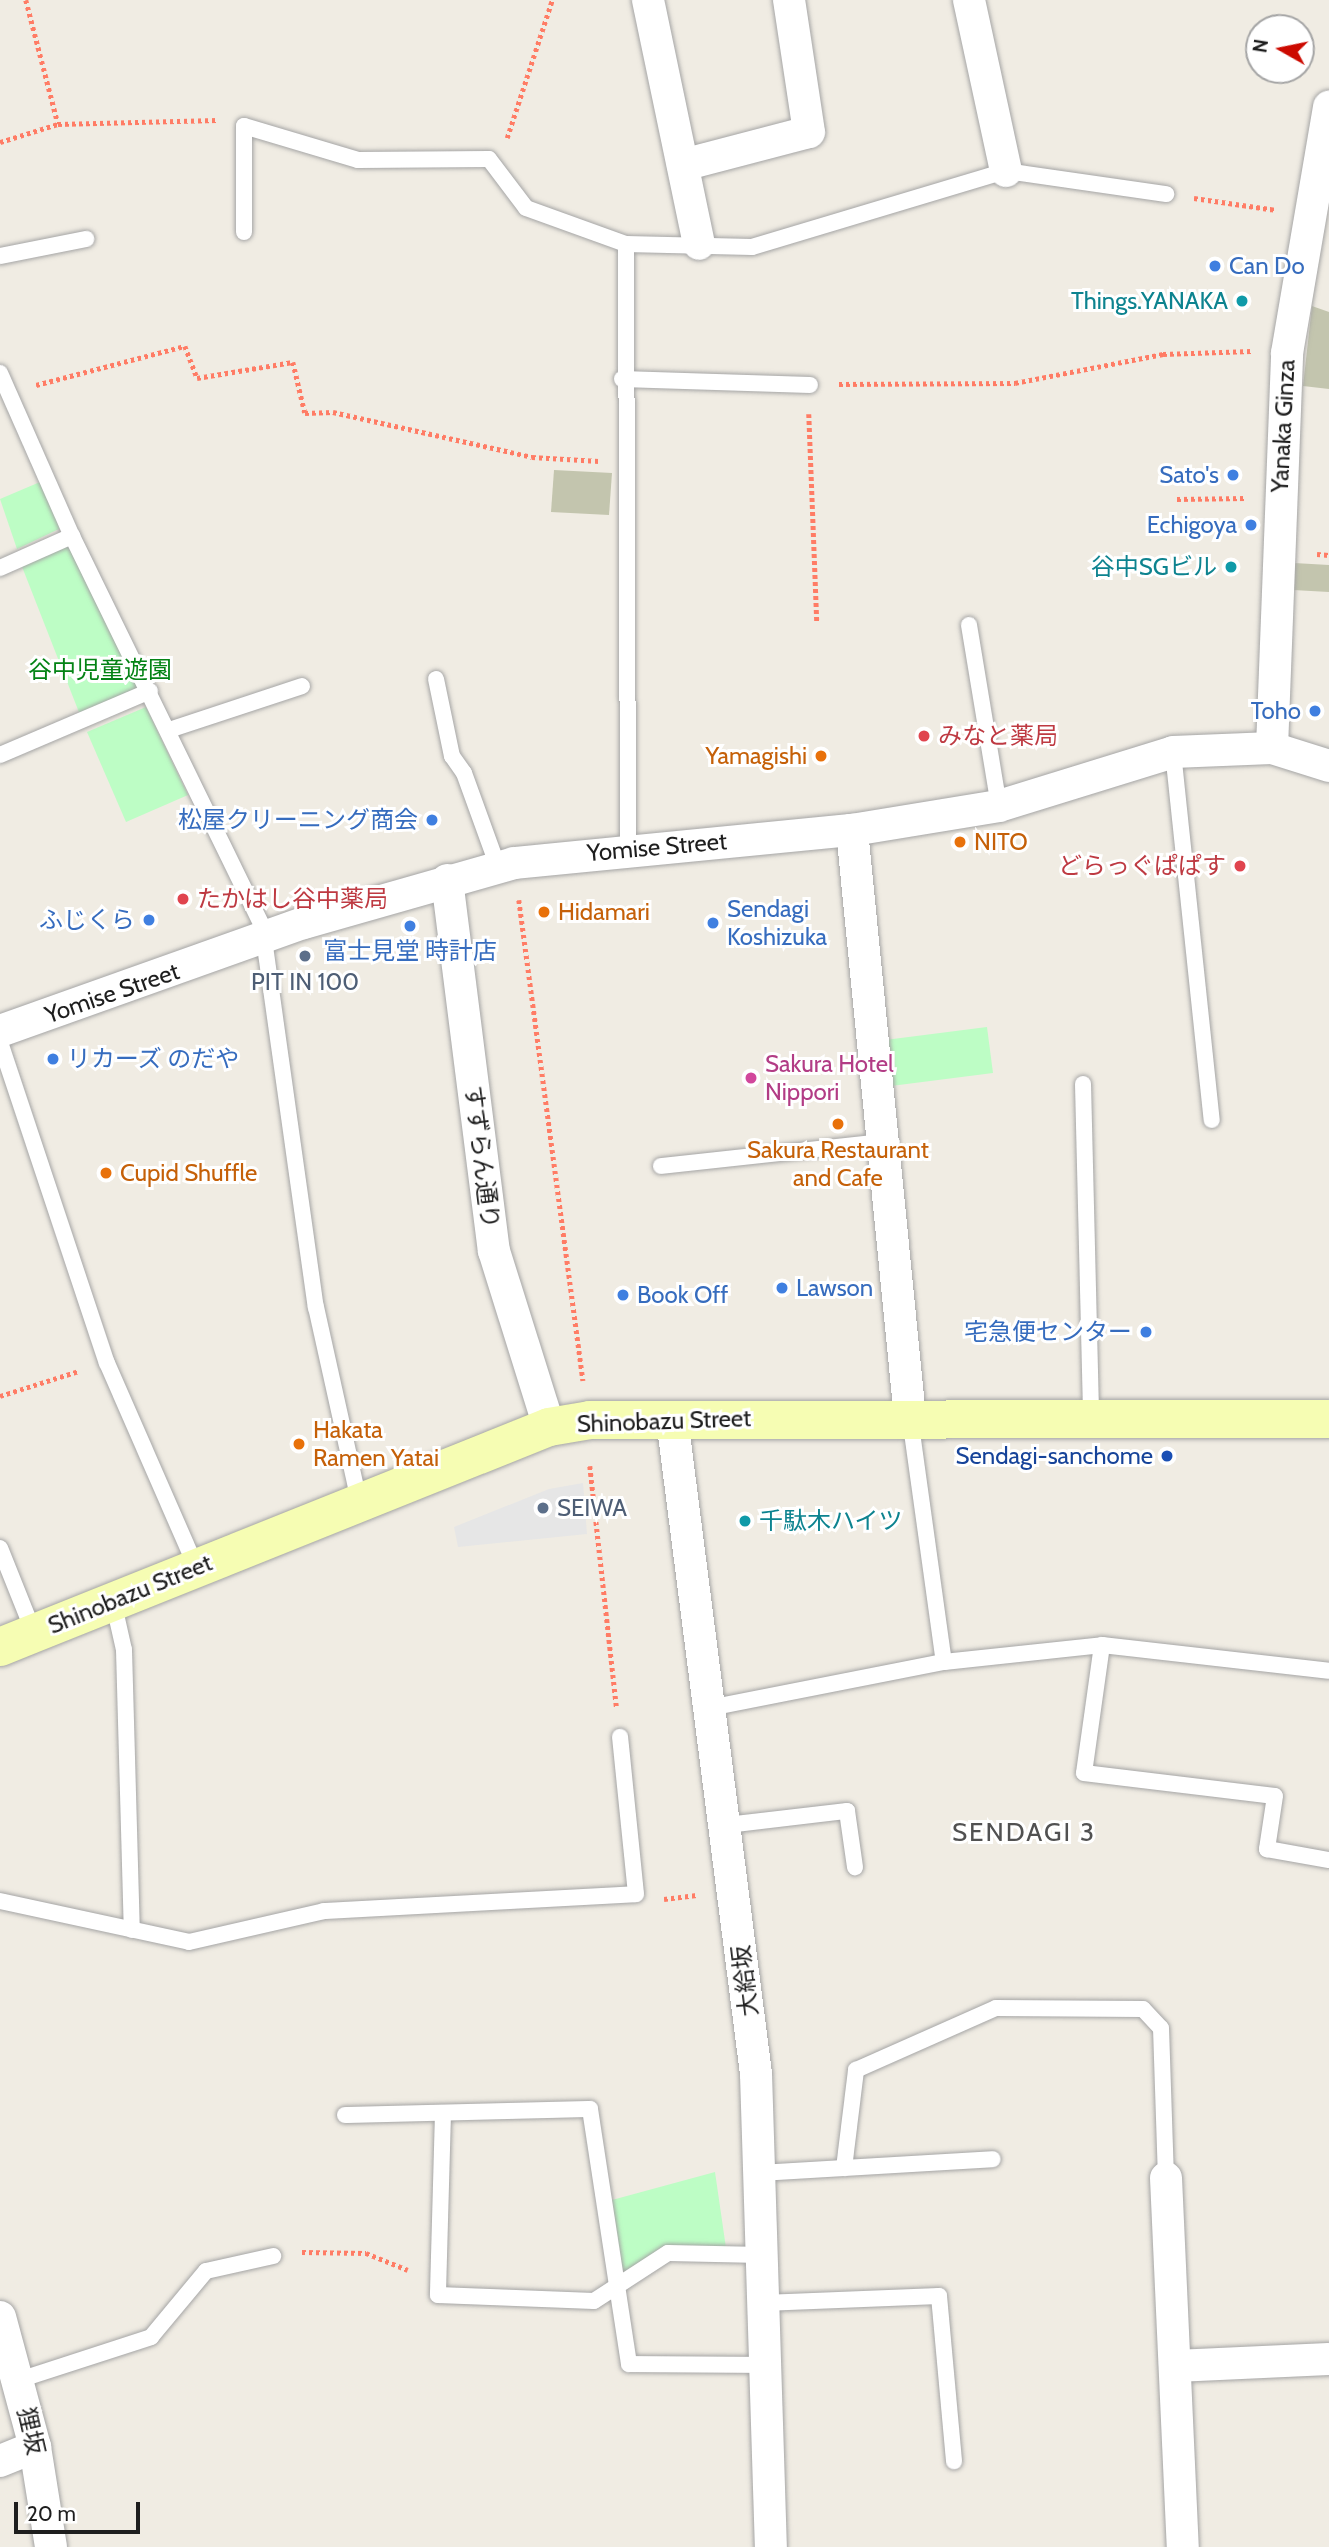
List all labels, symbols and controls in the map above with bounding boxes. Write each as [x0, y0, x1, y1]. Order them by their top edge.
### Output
north arrow [1245, 14, 1315, 84]
text: N [1248, 38, 1273, 54]
place label: Can Do [1229, 252, 1305, 280]
marker: Can Do [1207, 258, 1223, 274]
place label: Things.YANAKA [1071, 287, 1228, 315]
marker: Things.YANAKA [1234, 293, 1250, 309]
street label: Yanaka Ginza [1265, 359, 1301, 493]
place label: Sato's [1159, 461, 1219, 489]
marker: Sato's [1225, 467, 1241, 483]
place label: Echigoya [1147, 511, 1237, 539]
marker: Echigoya [1243, 517, 1259, 533]
place label: 谷中SGビル [1091, 553, 1217, 581]
marker: 谷中SGビル [1223, 559, 1239, 575]
park label: 谷中児童遊園 [28, 656, 172, 684]
place label: Toho [1251, 697, 1301, 725]
marker: Toho [1307, 703, 1323, 719]
place label: みなと薬局 [938, 722, 1058, 750]
marker: みなと薬局 [916, 728, 932, 744]
place label: Yamagishi [705, 742, 807, 770]
marker: Yamagishi [813, 748, 829, 764]
place label: 松屋クリーニング商会 [178, 806, 418, 834]
marker: 松屋クリーニング商会 [424, 812, 440, 828]
street label: Yomise Street [586, 827, 728, 867]
place label: NITO [974, 828, 1028, 856]
marker: NITO [952, 834, 968, 850]
place label: どらっぐぱぱす [1058, 852, 1226, 880]
marker: どらっぐぱぱす [1232, 858, 1248, 874]
place label: たかはし谷中薬局 [197, 885, 389, 913]
marker: たかはし谷中薬局 [175, 891, 191, 907]
place label: Sendagi Koshizuka [727, 895, 827, 951]
place label: Hidamari [558, 898, 650, 926]
marker: Hidamari [536, 904, 552, 920]
place label: ふじくら [39, 906, 135, 934]
marker: ふじくら [141, 912, 157, 928]
marker: Sendagi Koshizuka [705, 915, 721, 931]
marker: 富士見堂 時計店 [402, 918, 418, 934]
place label: 富士見堂 時計店 [323, 937, 497, 965]
marker: PIT IN 100 [297, 948, 313, 964]
street label: Yomise Street [41, 957, 183, 1029]
place label: PIT IN 100 [251, 968, 359, 996]
place label: リカーズ のだや [67, 1045, 240, 1073]
place label: Sakura Hotel Nippori [765, 1050, 894, 1106]
marker: リカーズ のだや [45, 1051, 61, 1067]
marker: Sakura Hotel Nippori [743, 1070, 759, 1086]
street label: すずらん通り [459, 1084, 505, 1230]
marker: Sakura Restaurant and Cafe [830, 1116, 846, 1132]
place label: Sakura Restaurant and Cafe [747, 1136, 929, 1192]
place label: Cupid Shuffle [120, 1159, 257, 1187]
marker: Cupid Shuffle [98, 1165, 114, 1181]
place label: Lawson [796, 1274, 873, 1302]
marker: Lawson [774, 1280, 790, 1296]
place label: Book Off [637, 1281, 728, 1309]
marker: Book Off [615, 1287, 631, 1303]
place label: 宅急便センター [964, 1318, 1132, 1346]
marker: 宅急便センター [1138, 1324, 1154, 1340]
street label: Shinobazu Street [576, 1404, 752, 1438]
place label: Hakata Ramen Yatai [313, 1416, 439, 1472]
marker: Hakata Ramen Yatai [291, 1436, 307, 1452]
place label: Sendagi-sanchome [955, 1442, 1153, 1470]
marker: Sendagi-sanchome [1159, 1448, 1175, 1464]
place label: SEIWA [557, 1494, 627, 1522]
marker: SEIWA [535, 1500, 551, 1516]
place label: 千駄木ハイツ [759, 1507, 903, 1535]
marker: 千駄木ハイツ [737, 1513, 753, 1529]
street label: Shinobazu Street [44, 1548, 216, 1640]
district label: SENDAGI 3 [953, 1817, 1095, 1849]
street label: 大給坂 [726, 1944, 764, 2018]
street label: 狸坂 [12, 2404, 50, 2458]
scale bar [18, 2488, 144, 2532]
text: 20 m [27, 2501, 76, 2526]

